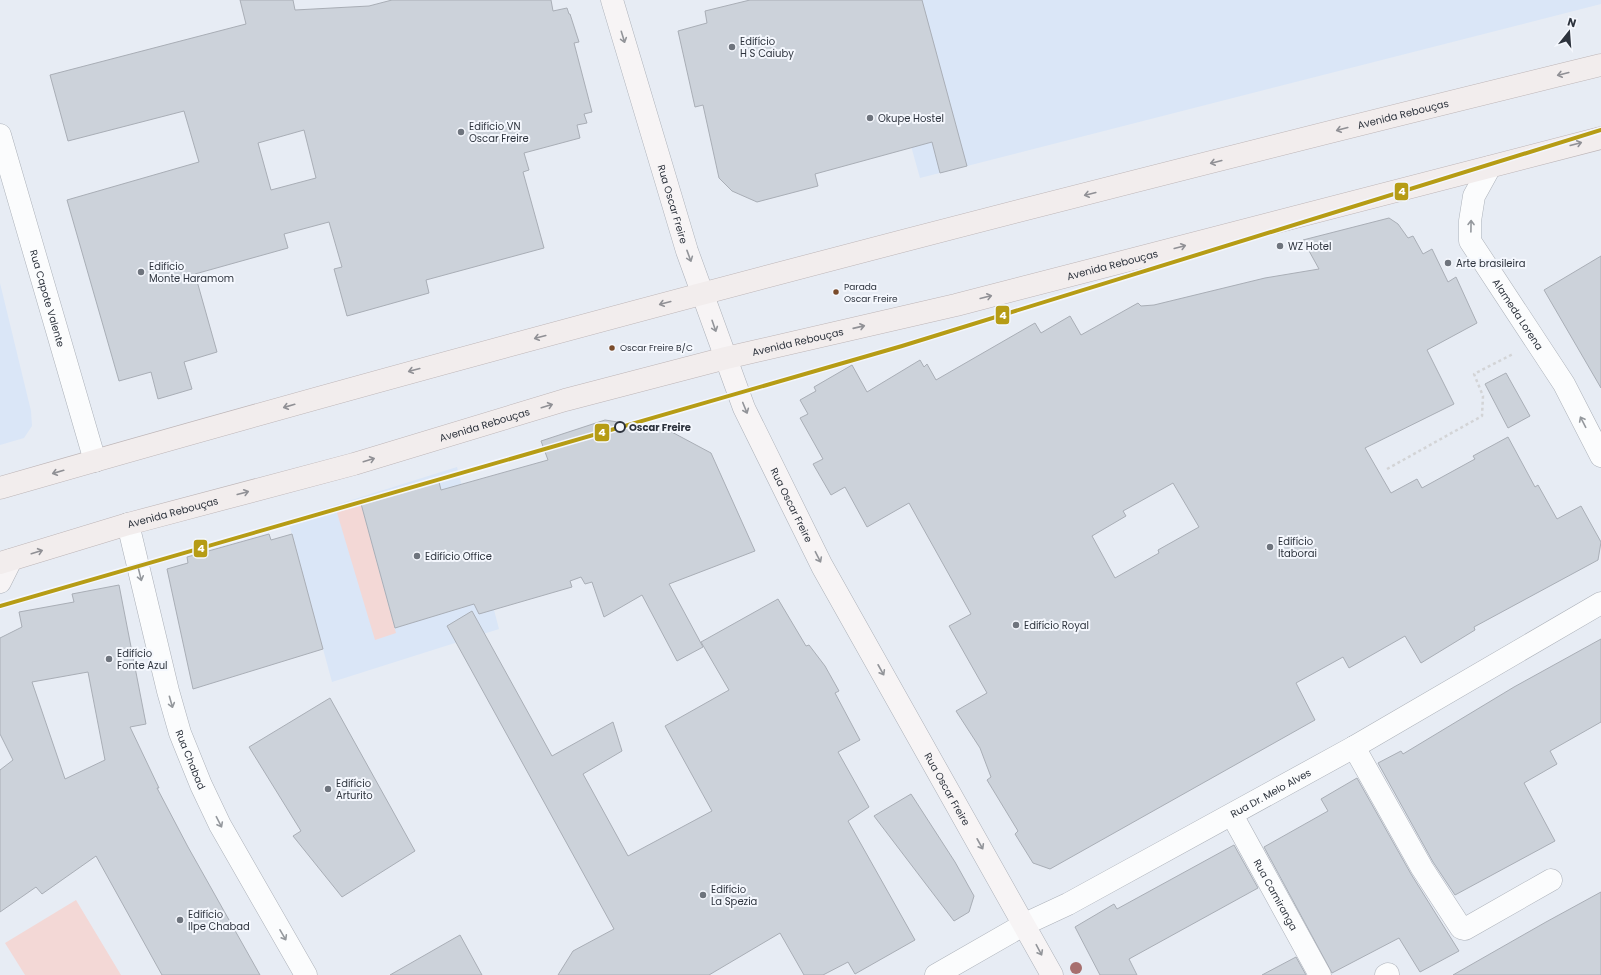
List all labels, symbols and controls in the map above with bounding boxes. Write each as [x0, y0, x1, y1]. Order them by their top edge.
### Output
north arrow [1549, 12, 1589, 52]
text: N [1566, 14, 1578, 31]
one-way arrow [620, 31, 627, 44]
place label: Edifício H S Caiuby [740, 34, 794, 61]
marker: Edifício H S Caiuby [727, 42, 737, 52]
one-way arrow [1557, 71, 1570, 78]
street label: Avenida Rebouças [1356, 95, 1450, 132]
place label: Okupe Hostel [878, 111, 944, 126]
marker: Okupe Hostel [865, 113, 875, 123]
place label: Edifício VN Oscar Freire [469, 119, 529, 146]
one-way arrow [1336, 126, 1349, 134]
marker: Edifício VN Oscar Freire [456, 127, 466, 137]
one-way arrow [1570, 140, 1583, 148]
one-way arrow [1210, 159, 1223, 166]
street label: Rua Oscar Freire [654, 163, 692, 245]
line badge: 4 [1394, 182, 1409, 201]
text: 4 [1398, 183, 1406, 199]
one-way arrow [1084, 191, 1097, 198]
one-way arrow [1467, 220, 1474, 233]
place label: WZ Hotel [1288, 239, 1331, 254]
marker: WZ Hotel [1275, 241, 1285, 251]
one-way arrow [1173, 243, 1186, 251]
street label: Avenida Rebouças [1065, 246, 1159, 284]
street label: Rua Capote Valente [26, 248, 69, 349]
one-way arrow [686, 249, 693, 262]
place label: Arte brasileira [1456, 256, 1526, 271]
marker: Arte brasileira [1443, 258, 1453, 268]
place label: Edifício Monte Haramom [149, 259, 234, 286]
marker: Edifício Monte Haramom [136, 267, 146, 277]
street label: Alameda Lorena [1489, 276, 1547, 353]
place label: Parada Oscar Freire [844, 281, 898, 305]
marker: Parada Oscar Freire [831, 287, 841, 297]
one-way arrow [979, 293, 992, 301]
one-way arrow [659, 300, 672, 307]
line badge: 4 [995, 305, 1010, 325]
text: 4 [999, 307, 1007, 323]
one-way arrow [711, 319, 719, 331]
one-way arrow [853, 323, 866, 331]
street label: Avenida Rebouças [750, 324, 845, 359]
one-way arrow [533, 334, 546, 341]
place label: Oscar Freire B/C [620, 342, 693, 354]
marker: Oscar Freire B/C [607, 343, 617, 353]
one-way arrow [408, 367, 421, 375]
one-way arrow [741, 401, 749, 413]
one-way arrow [540, 402, 553, 409]
one-way arrow [283, 403, 296, 410]
street label: Avenida Rebouças [438, 404, 531, 445]
one-way arrow [1579, 416, 1586, 428]
place label: Oscar Freire [629, 420, 691, 435]
marker: Oscar Freire [614, 421, 626, 433]
line badge: 4 [594, 423, 610, 442]
text: 4 [598, 424, 606, 440]
one-way arrow [362, 456, 375, 463]
street label: Rua Oscar Freire [767, 465, 817, 545]
one-way arrow [52, 468, 65, 476]
one-way arrow [236, 489, 249, 497]
street label: Avenida Rebouças [125, 493, 220, 531]
place label: Edifício Itaborai [1278, 534, 1317, 561]
line badge: 4 [193, 539, 208, 558]
text: 4 [197, 540, 205, 556]
marker: Edifício Itaborai [1265, 542, 1275, 552]
one-way arrow [31, 548, 44, 555]
place label: Edifício Office [425, 549, 492, 564]
one-way arrow [814, 550, 822, 562]
marker: Edifício Office [412, 551, 422, 561]
one-way arrow [137, 569, 144, 582]
place label: Edifício Royal [1024, 618, 1089, 633]
marker: Edifício Royal [1011, 620, 1021, 630]
place label: Edifício Fonte Azul [117, 646, 168, 673]
marker: Edifício Fonte Azul [104, 654, 114, 664]
one-way arrow [878, 664, 886, 676]
one-way arrow [168, 695, 175, 708]
street label: Rua Chabad [172, 727, 210, 792]
street label: Rua Oscar Freire [921, 750, 974, 828]
street label: Rua Dr. Melo Alves [1227, 765, 1314, 821]
place label: Edifício Arturito [336, 776, 373, 803]
marker: Edifício Arturito [323, 784, 333, 794]
one-way arrow [216, 816, 223, 828]
one-way arrow [976, 838, 984, 850]
street label: Rua Camiranga [1250, 856, 1302, 933]
place label: Edifício La Spezia [711, 882, 757, 909]
marker: Edifício La Spezia [698, 890, 708, 900]
place label: Edifício Ilpe Chabad [188, 907, 250, 934]
marker: Edifício Ilpe Chabad [175, 915, 185, 925]
one-way arrow [280, 929, 288, 941]
one-way arrow [1036, 943, 1043, 955]

